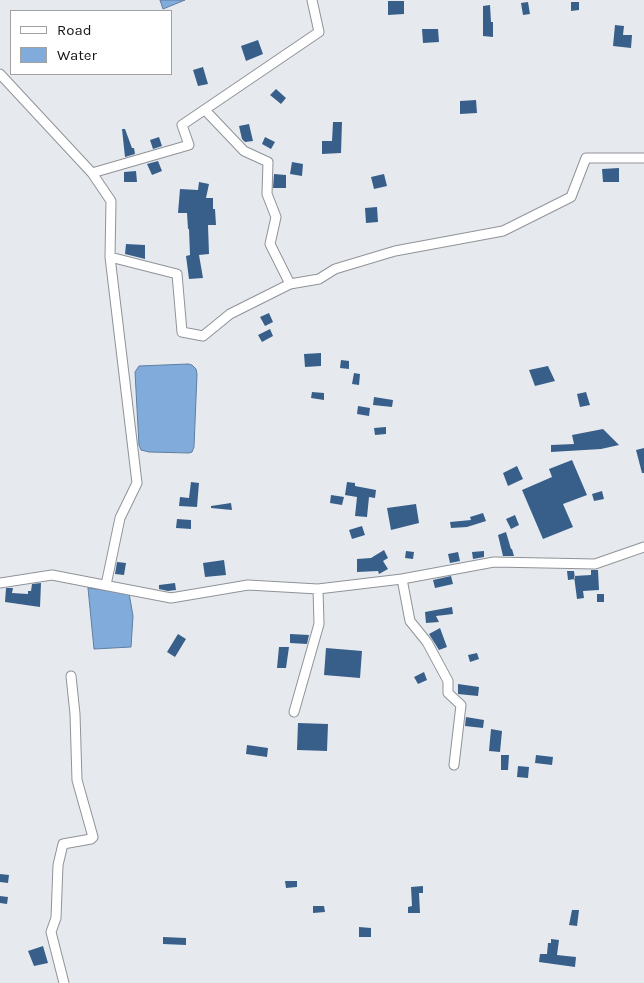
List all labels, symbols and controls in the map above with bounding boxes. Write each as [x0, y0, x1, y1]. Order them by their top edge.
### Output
legend [10, 10, 172, 75]
text: Road [57, 21, 92, 39]
text: Water [57, 46, 97, 64]

